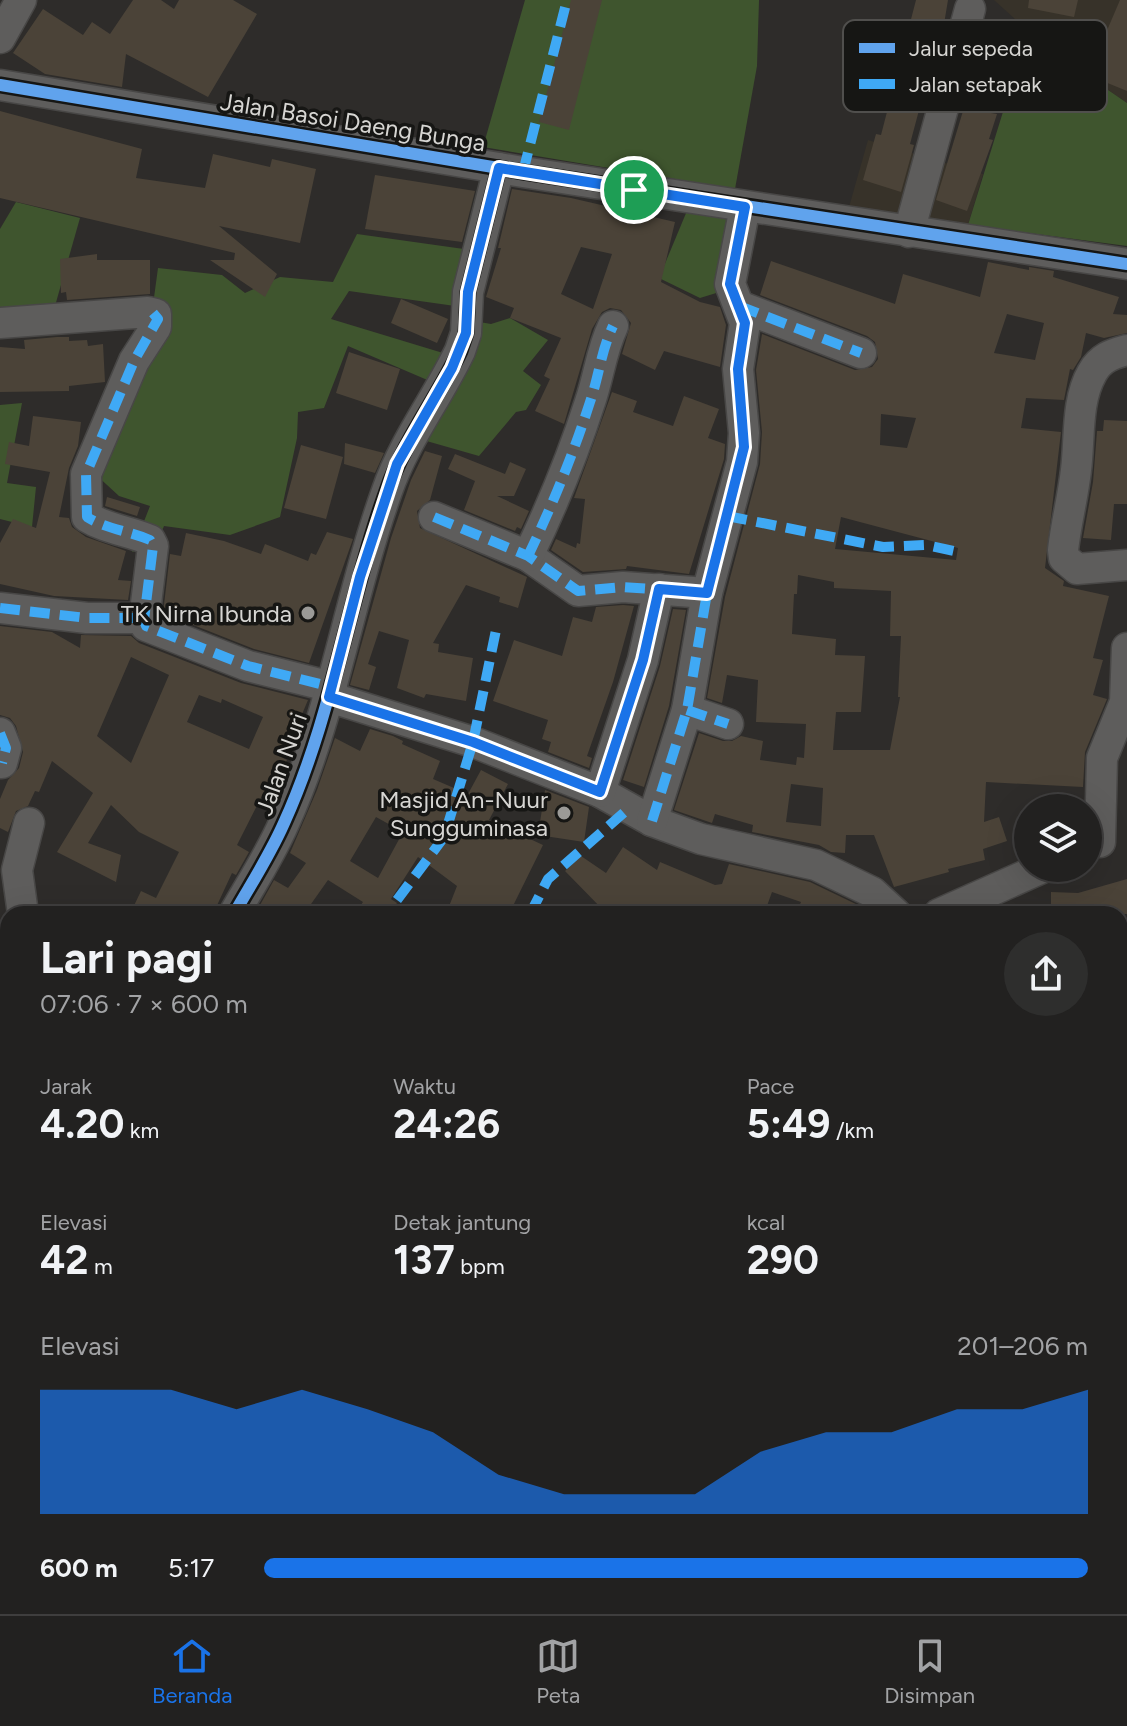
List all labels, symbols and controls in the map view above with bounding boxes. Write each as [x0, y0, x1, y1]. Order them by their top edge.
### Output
legend [843, 20, 1107, 112]
text: Jalur sepeda [909, 35, 1033, 62]
text: Jalan setapak [909, 71, 1042, 98]
street label: Jalan Basoi Daeng Bunga [218, 87, 488, 157]
pin [600, 156, 668, 224]
icon: arrive [612, 168, 656, 212]
place label: TK Nirna Ibunda [121, 599, 292, 628]
marker: TK Nirna Ibunda [299, 604, 317, 622]
street label: Jalan Nuri [249, 709, 313, 819]
place label: Masjid An-Nuur Sungguminasa [379, 785, 548, 842]
map controls [1014, 794, 1102, 882]
button: layers [1014, 794, 1102, 882]
marker: Masjid An-Nuur Sungguminasa [555, 804, 573, 822]
text: Lari pagi [40, 931, 214, 984]
button: share [1004, 932, 1088, 1016]
text: 07:06 · 7 × 600 m [40, 988, 248, 1020]
text: Jarak [40, 1073, 92, 1100]
text: Waktu [393, 1073, 456, 1100]
text: Pace [747, 1073, 794, 1100]
text: 4.20 [40, 1100, 124, 1148]
text: 24:26 [393, 1100, 500, 1148]
text: 5:49 [747, 1100, 830, 1148]
text: km [124, 1117, 159, 1144]
text: /km [830, 1117, 874, 1144]
text: Elevasi [40, 1209, 107, 1236]
text: Detak jantung [393, 1209, 531, 1236]
text: kcal [747, 1209, 785, 1236]
text: 42 [40, 1236, 88, 1284]
text: 137 [393, 1236, 455, 1284]
text: 290 [747, 1236, 819, 1284]
text: m [88, 1253, 113, 1280]
text: bpm [455, 1253, 505, 1280]
text: Elevasi [40, 1330, 120, 1362]
text: 201–206 m [957, 1330, 1088, 1362]
text: 600 m [40, 1552, 118, 1584]
text: 5:17 [168, 1552, 214, 1584]
tab: Beranda [152, 1634, 232, 1709]
tab: Peta [536, 1634, 580, 1709]
tab: Disimpan [884, 1634, 975, 1709]

